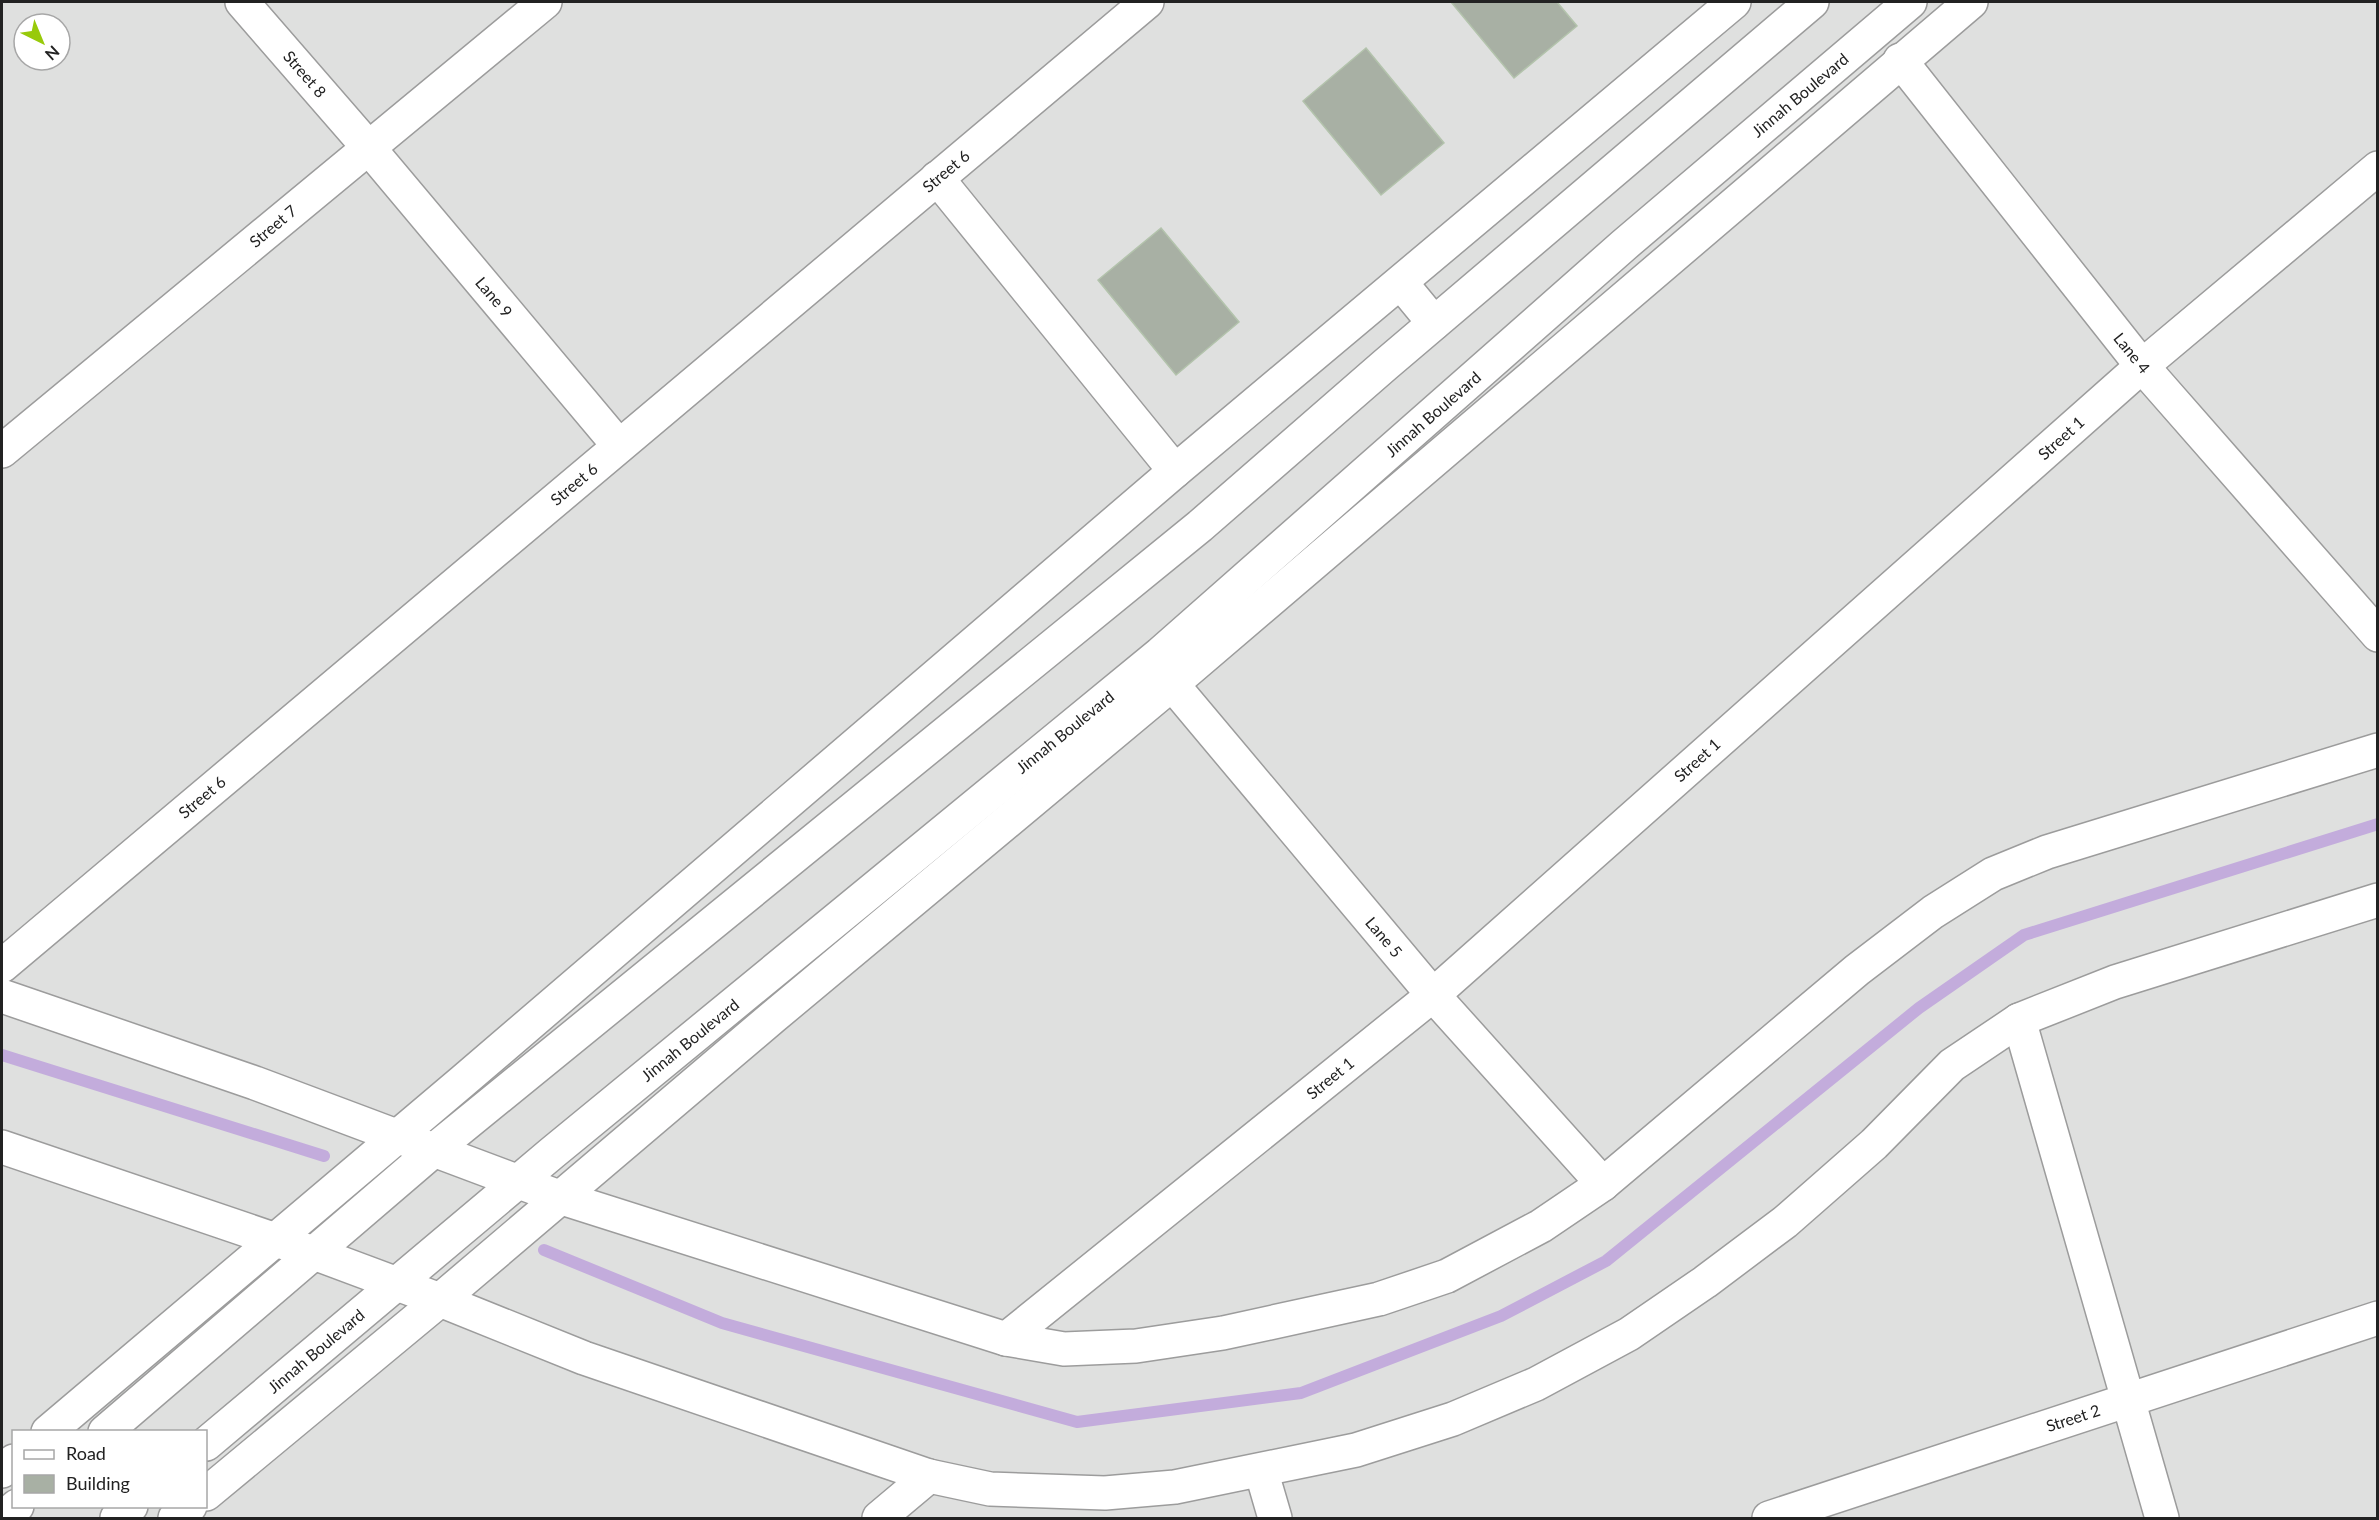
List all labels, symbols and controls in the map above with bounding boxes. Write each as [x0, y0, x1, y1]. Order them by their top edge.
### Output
north arrow [12, 12, 72, 72]
text: N [42, 42, 64, 64]
street label: Street 8 [280, 46, 331, 101]
street label: Jinnah Boulevard [1748, 49, 1852, 140]
street label: Street 6 [918, 145, 973, 196]
street label: Street 7 [245, 200, 300, 251]
street label: Lane 9 [472, 273, 517, 321]
street label: Lane 4 [2110, 328, 2155, 377]
street label: Jinnah Boulevard [1381, 367, 1484, 460]
street label: Street 1 [2034, 412, 2088, 463]
street label: Street 6 [546, 458, 601, 509]
street label: Jinnah Boulevard [1012, 686, 1117, 777]
street label: Street 1 [1670, 734, 1724, 785]
street label: Street 6 [174, 771, 229, 822]
street label: Lane 5 [1362, 913, 1407, 961]
street label: Jinnah Boulevard [637, 994, 742, 1085]
street label: Street 1 [1302, 1053, 1357, 1102]
street label: Jinnah Boulevard [264, 1305, 368, 1396]
street label: Street 2 [2044, 1400, 2102, 1435]
legend [12, 1430, 207, 1508]
text: Road [66, 1442, 106, 1464]
text: Building [66, 1472, 130, 1494]

